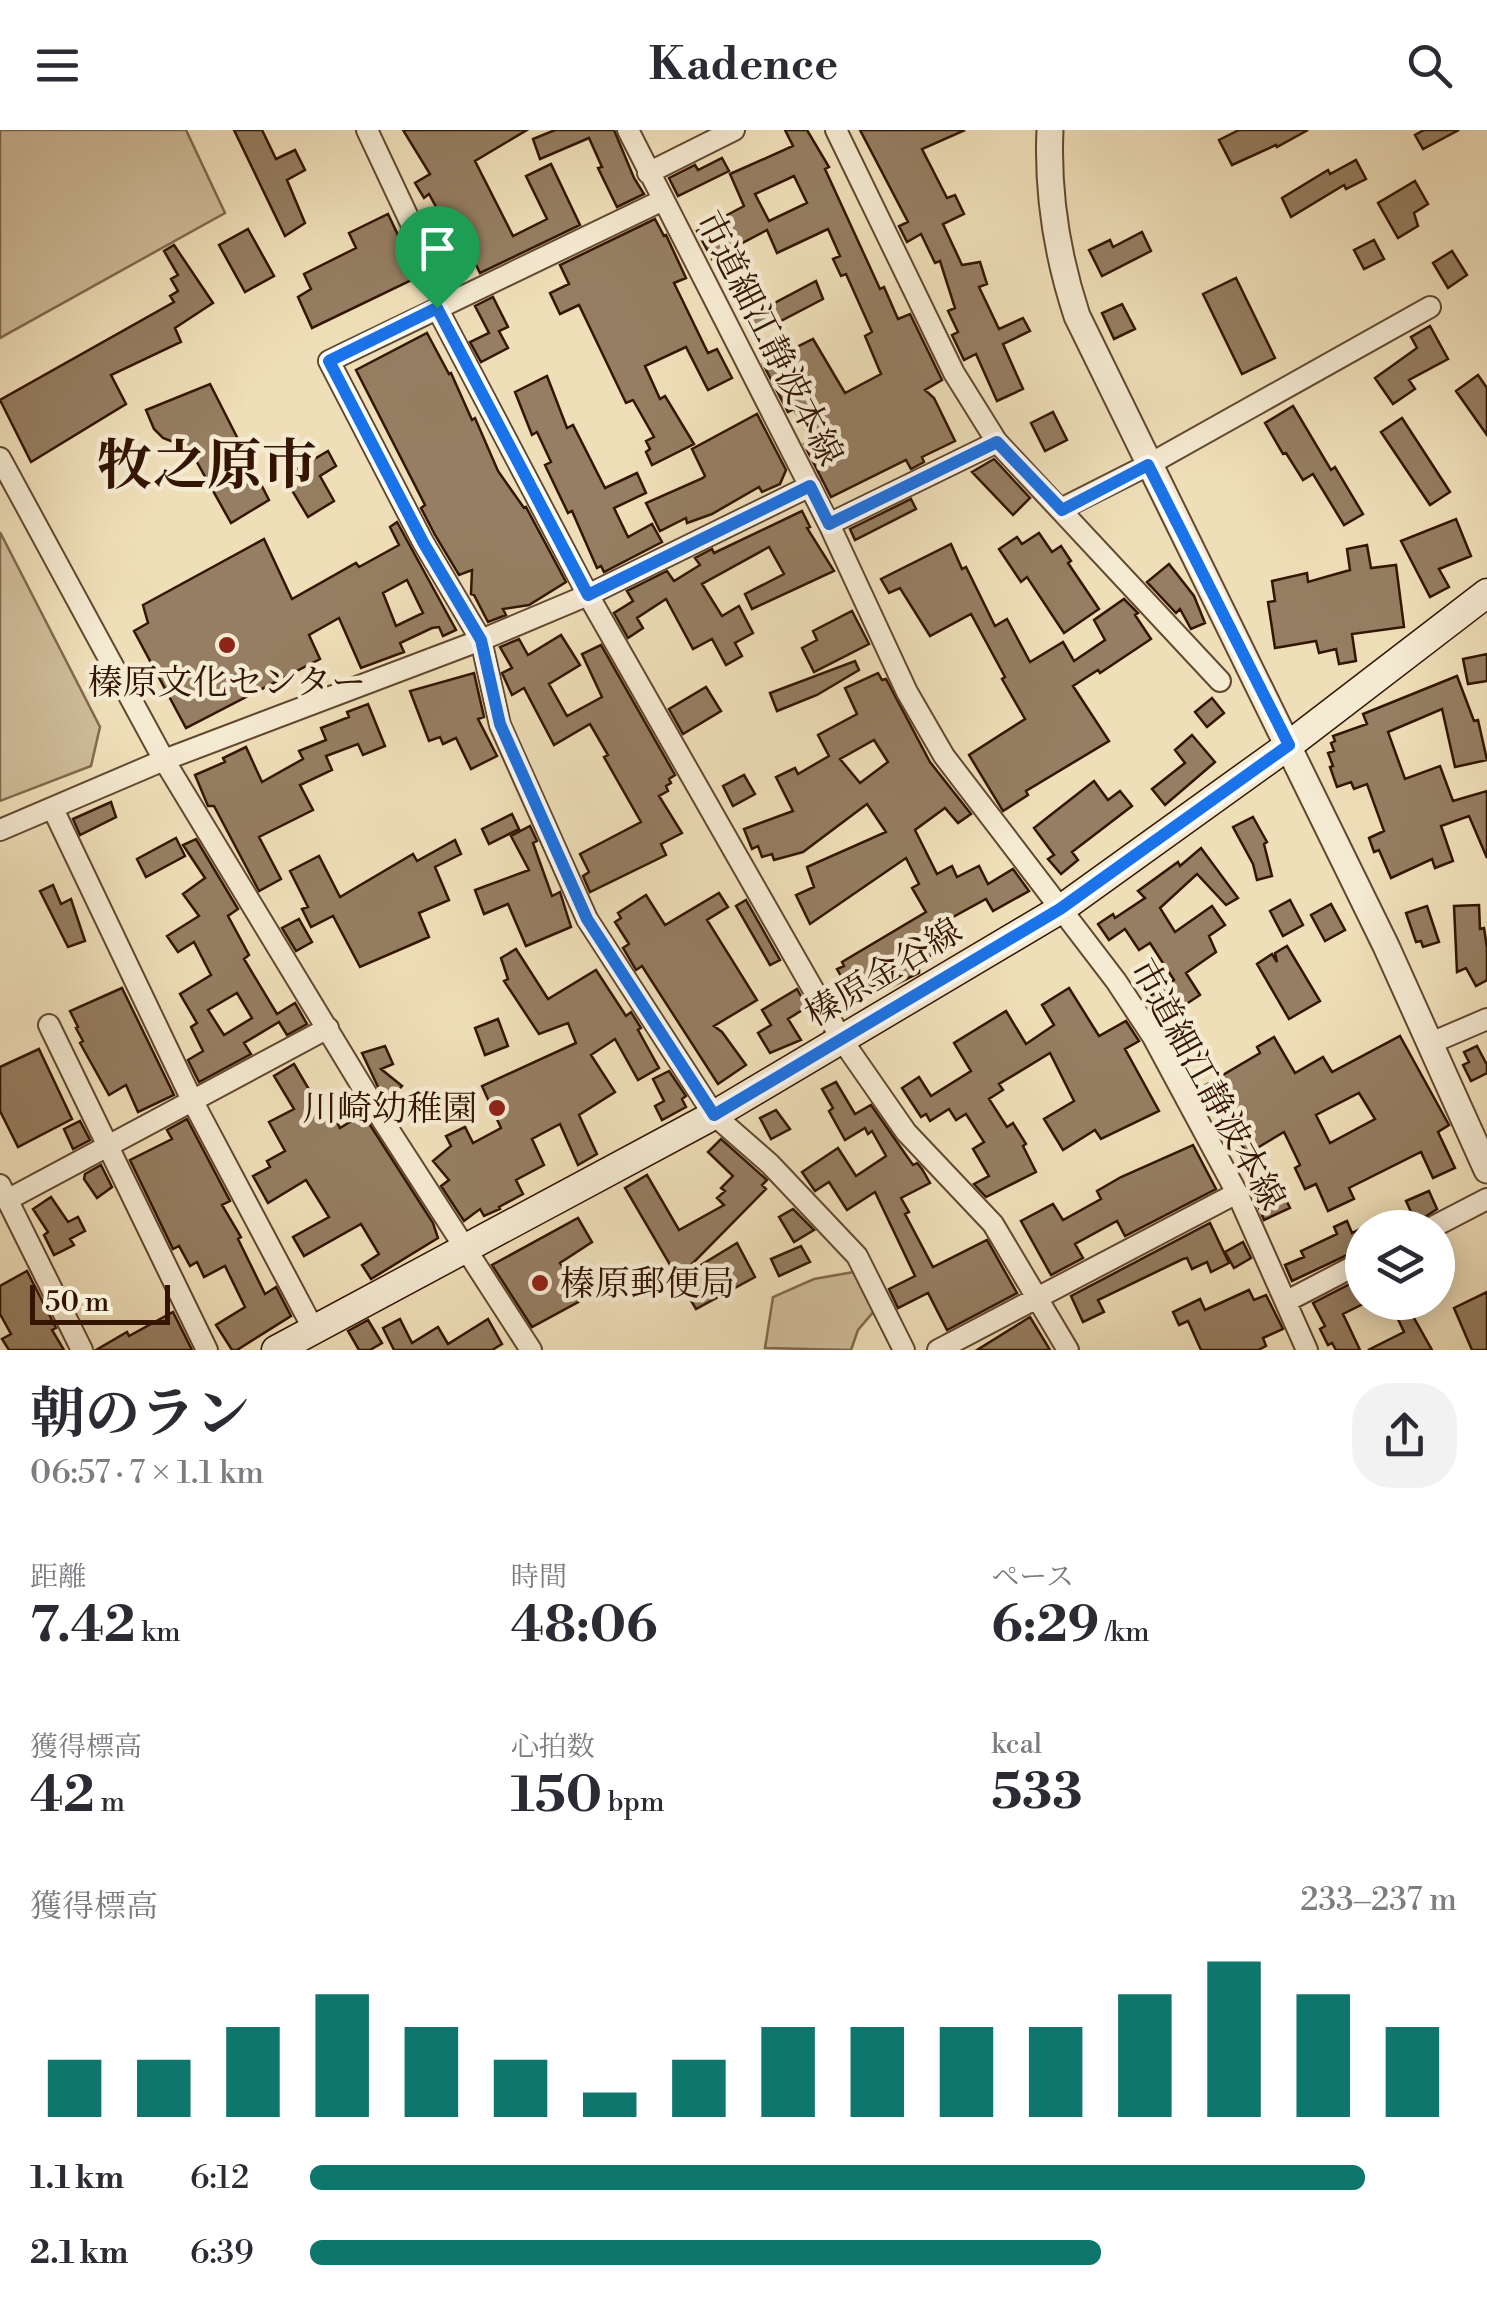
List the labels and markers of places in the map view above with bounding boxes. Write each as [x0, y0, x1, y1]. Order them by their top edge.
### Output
pin [395, 206, 480, 309]
marker: 榛原文化センター [216, 634, 238, 656]
place label: 榛原文化センター [88, 662, 366, 705]
place label: 川崎幼稚園 [302, 1088, 477, 1131]
marker: 川崎幼稚園 [486, 1097, 508, 1119]
place label: 榛原郵便局 [560, 1263, 735, 1306]
marker: 榛原郵便局 [529, 1272, 551, 1294]

